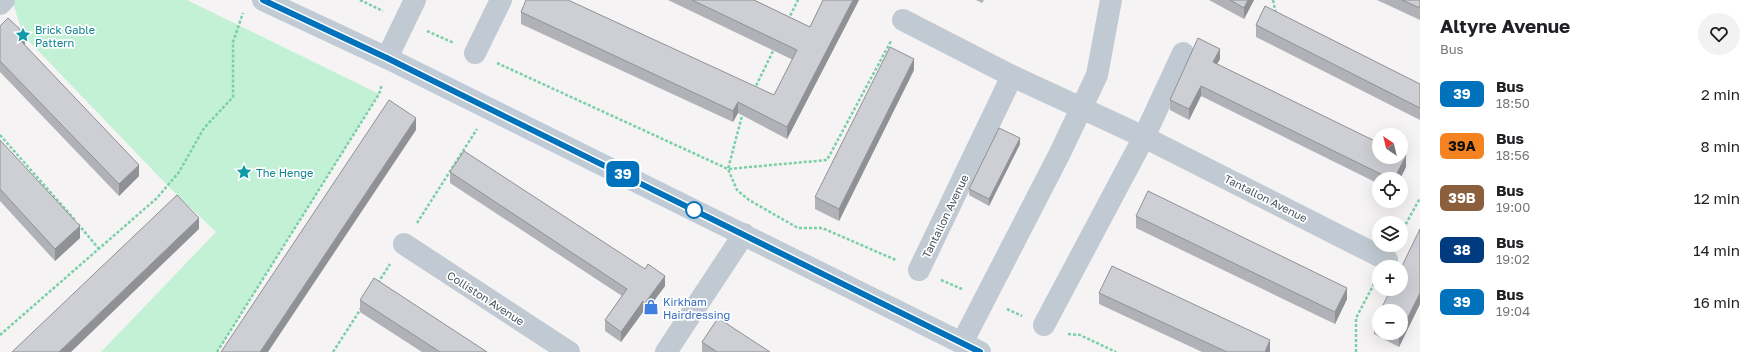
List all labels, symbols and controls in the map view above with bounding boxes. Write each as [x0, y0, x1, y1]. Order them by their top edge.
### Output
button: heart [1698, 13, 1740, 55]
text: Altyre Avenue [1440, 14, 1570, 37]
place label: Brick Gable Pattern [35, 23, 95, 49]
place icon: Brick Gable Pattern [14, 26, 32, 44]
text: Bus [1440, 41, 1463, 57]
text: Bus [1496, 77, 1524, 95]
text: 39 [1453, 85, 1471, 102]
text: 2 min [1701, 85, 1740, 103]
text: 18:50 [1496, 95, 1530, 111]
north arrow [1372, 128, 1408, 164]
map controls [1372, 128, 1408, 340]
text: Bus [1496, 129, 1524, 147]
text: 39A [1448, 137, 1476, 154]
text: 8 min [1701, 137, 1740, 155]
text: 18:56 [1496, 147, 1530, 163]
line badge: 39 [605, 161, 641, 187]
place icon: The Henge [235, 163, 253, 181]
text: 39 [614, 165, 632, 182]
place label: The Henge [256, 166, 313, 179]
street label: Tantallon Avenue [919, 172, 971, 260]
street label: Tantallon Avenue [1222, 172, 1310, 224]
button: locate [1372, 172, 1408, 208]
text: Bus [1496, 181, 1524, 199]
text: 39B [1448, 189, 1476, 206]
text: 12 min [1694, 189, 1740, 207]
text: 19:00 [1496, 199, 1530, 215]
unlabelled marker [685, 201, 703, 219]
button: layers [1372, 216, 1408, 252]
text: Bus [1496, 233, 1524, 251]
text: 38 [1453, 241, 1471, 258]
text: 14 min [1693, 241, 1740, 259]
text: 19:02 [1496, 251, 1530, 267]
button: + [1372, 260, 1408, 296]
street label: Colliston Avenue [445, 268, 527, 328]
text: Bus [1496, 285, 1524, 303]
text: 39 [1453, 293, 1471, 310]
text: 16 min [1693, 293, 1740, 311]
place label: Kirkham Hairdressing [663, 295, 730, 321]
shop icon: Kirkham Hairdressing [642, 298, 660, 316]
text: 19:04 [1496, 303, 1530, 319]
button: − [1372, 304, 1408, 340]

